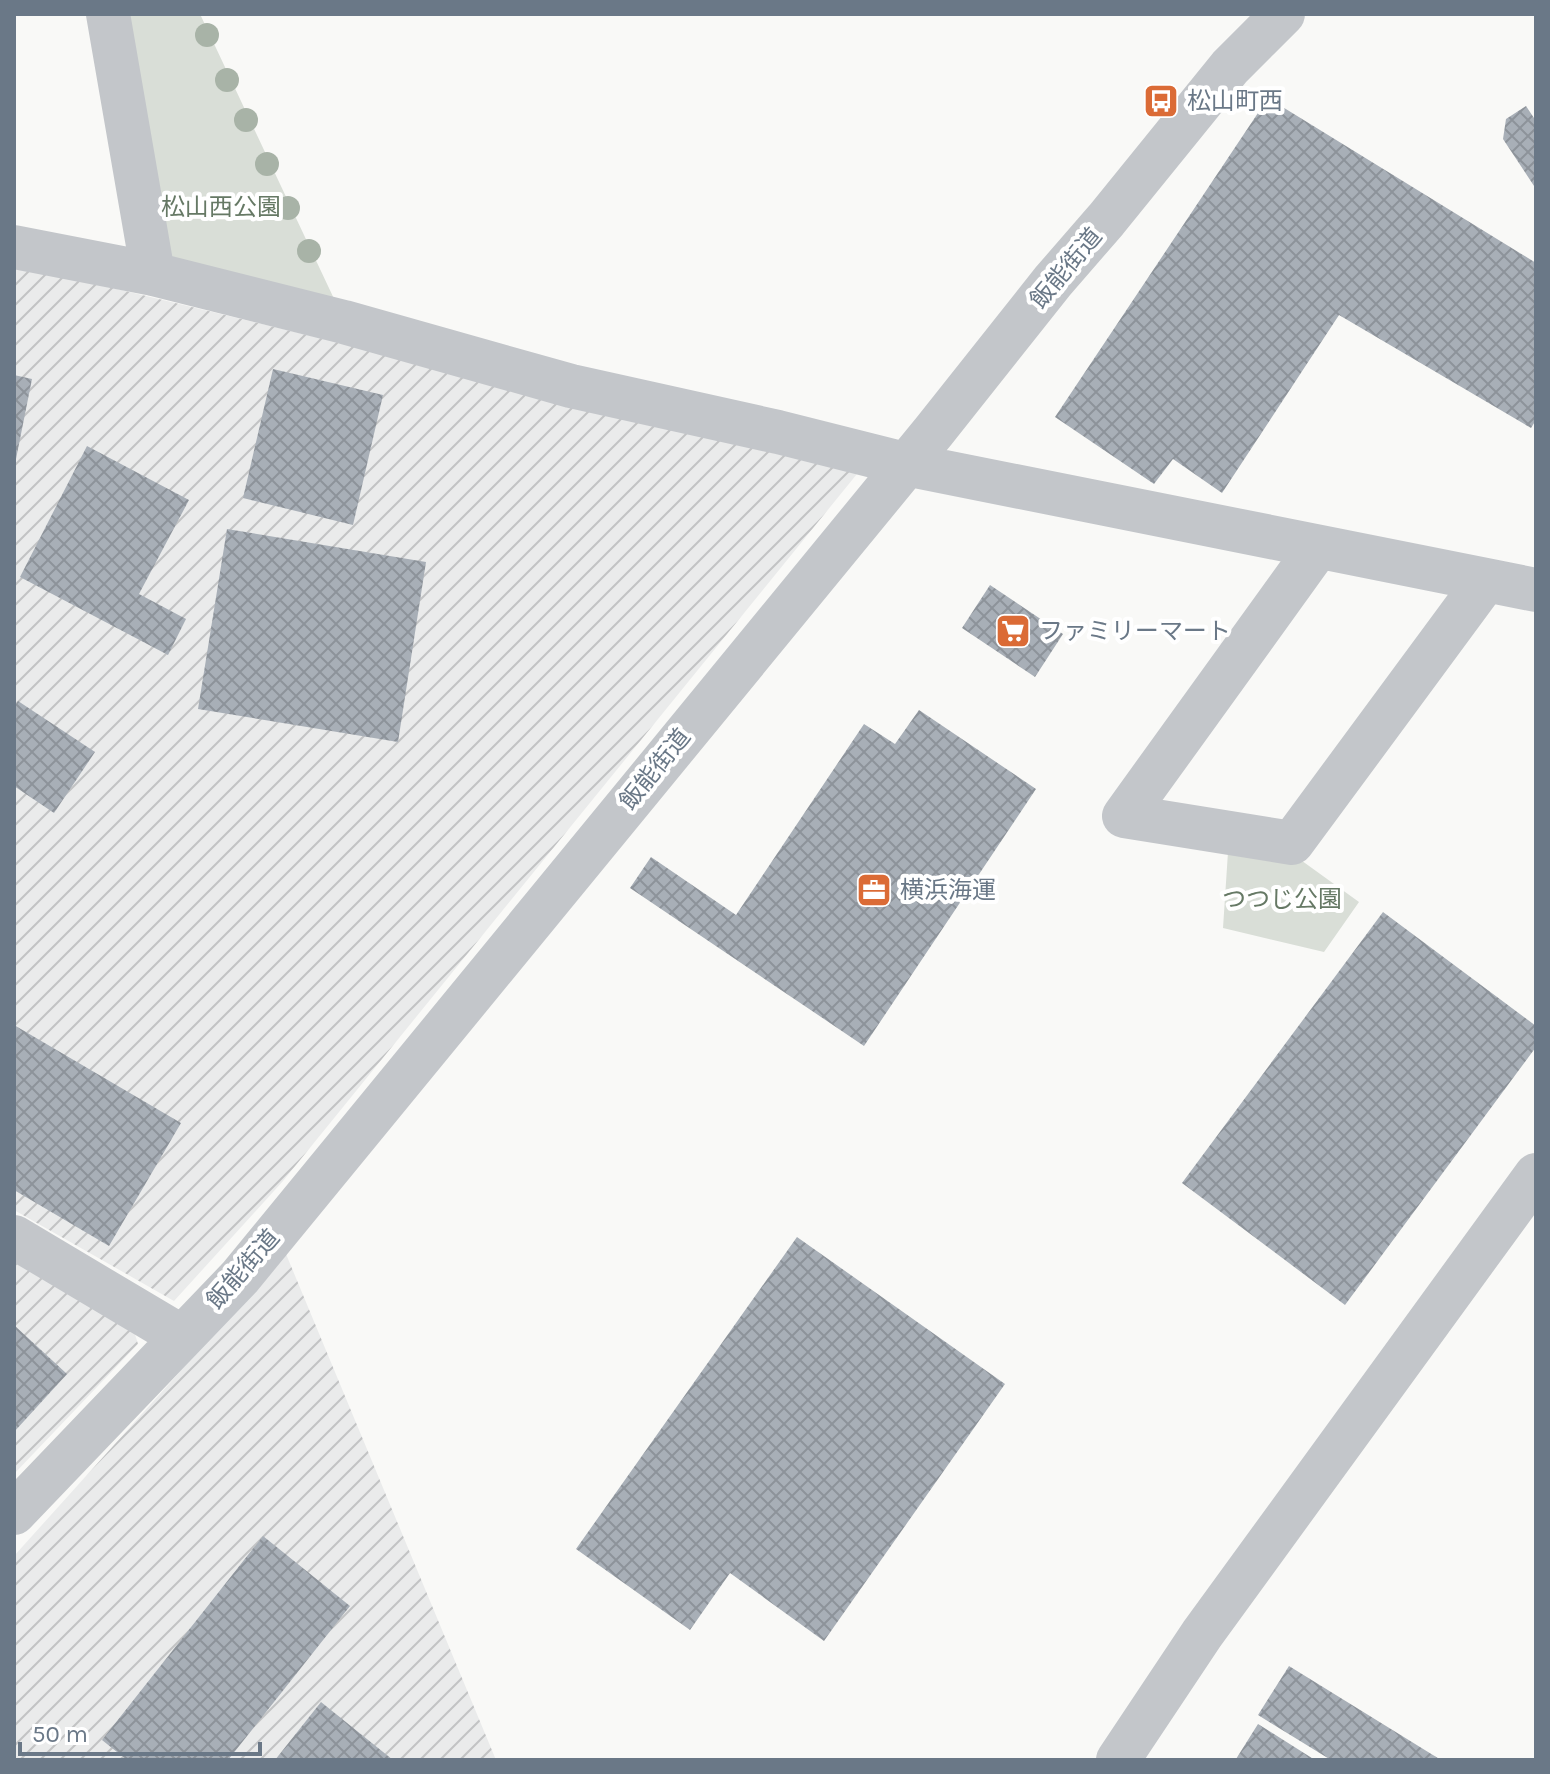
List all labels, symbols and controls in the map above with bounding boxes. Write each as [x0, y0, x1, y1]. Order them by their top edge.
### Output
bus stop icon: 松山町西 [1142, 82, 1180, 120]
place label: 松山町西 [1187, 87, 1283, 115]
park label: 松山西公園 [161, 193, 281, 221]
street label: 飯能街道 [1024, 222, 1108, 314]
supermarket icon: ファミリーマート [994, 612, 1032, 650]
place label: ファミリーマート [1039, 617, 1231, 645]
street label: 飯能街道 [614, 723, 696, 815]
office icon: 横浜海運 [855, 871, 893, 909]
place label: 横浜海運 [900, 876, 996, 904]
park label: つつじ公園 [1222, 885, 1342, 913]
street label: 飯能街道 [201, 1224, 285, 1314]
scale bar [20, 1706, 260, 1756]
text: 50 m [32, 1720, 88, 1748]

